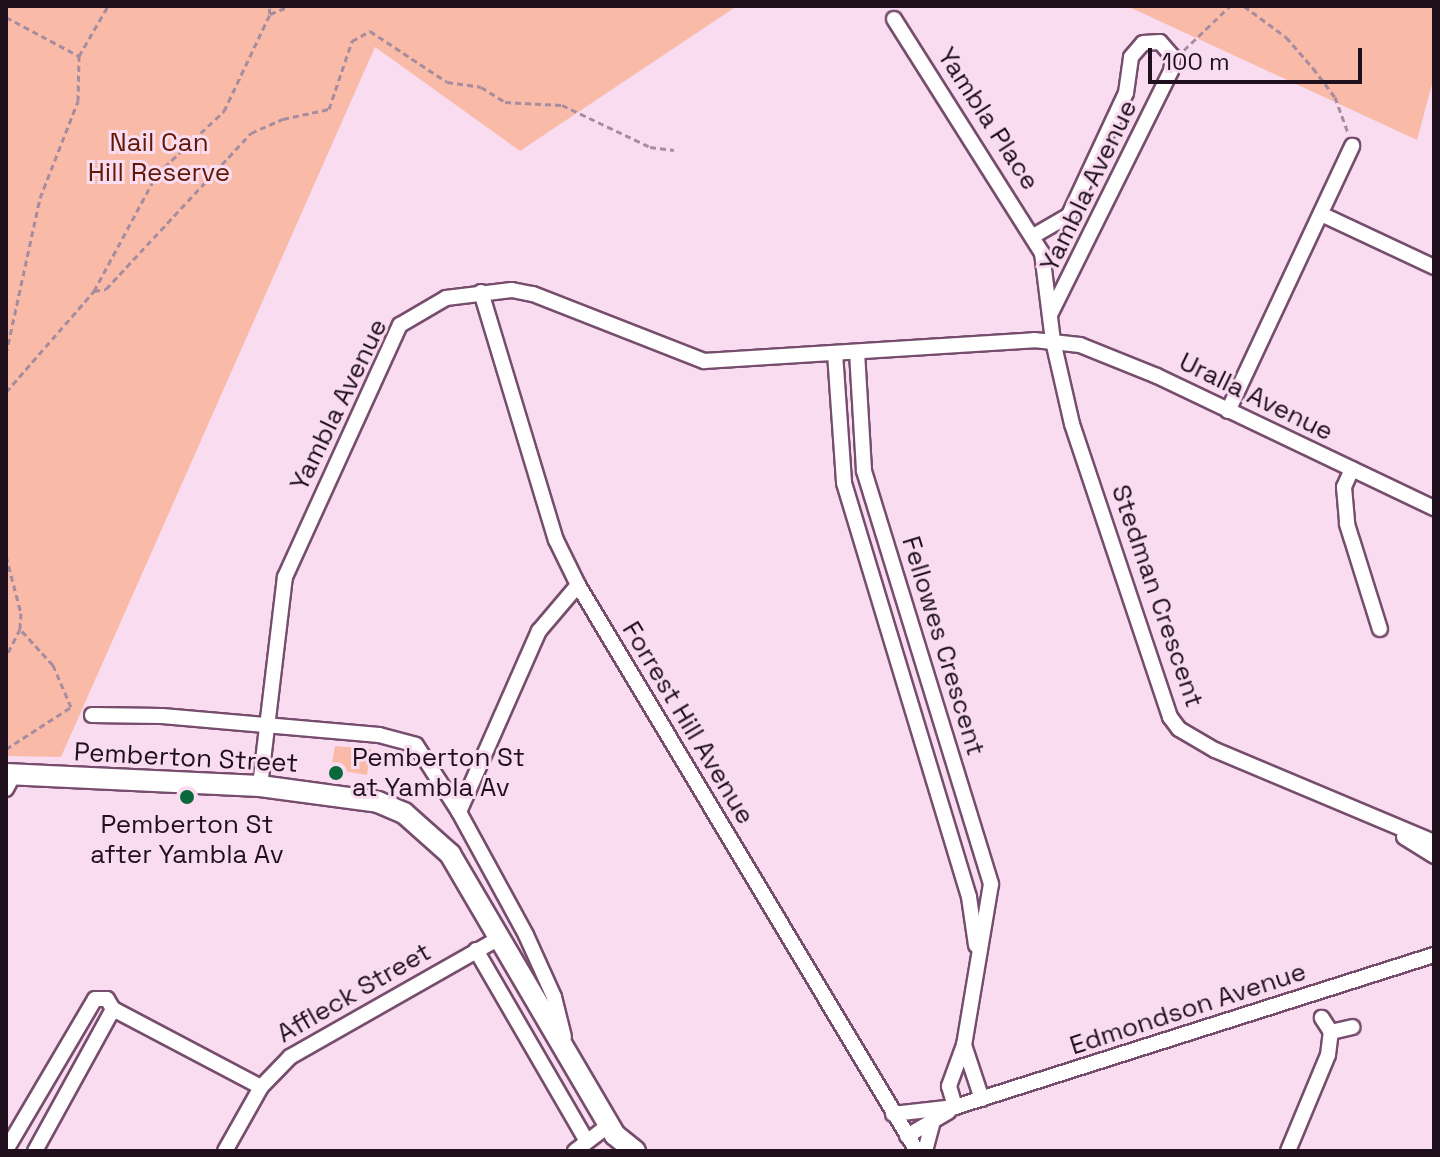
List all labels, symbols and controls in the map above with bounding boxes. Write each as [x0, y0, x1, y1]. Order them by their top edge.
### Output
scale bar [1152, 32, 1366, 82]
street label: Yambla Place [930, 42, 1046, 196]
text: 100 m [1162, 46, 1230, 77]
street label: Yambla Avenue [1034, 95, 1144, 277]
park label: Nail Can Hill Reserve [88, 127, 230, 188]
street label: Yambla Avenue [284, 314, 394, 496]
street label: Uralla Avenue [1174, 346, 1338, 448]
street label: Stedman Crescent [1104, 481, 1210, 711]
street label: Fellowes Crescent [895, 533, 991, 759]
street label: Forrest Hill Avenue [615, 616, 761, 830]
street label: Pemberton Street [73, 737, 299, 779]
place label: Pemberton St at Yambla Av [352, 742, 525, 804]
marker: Pemberton St at Yambla Av [327, 764, 345, 782]
marker: Pemberton St after Yambla Av [178, 788, 196, 806]
place label: Pemberton St after Yambla Av [90, 809, 284, 870]
street label: Affleck Street [271, 936, 437, 1050]
street label: Edmondson Avenue [1066, 956, 1310, 1062]

